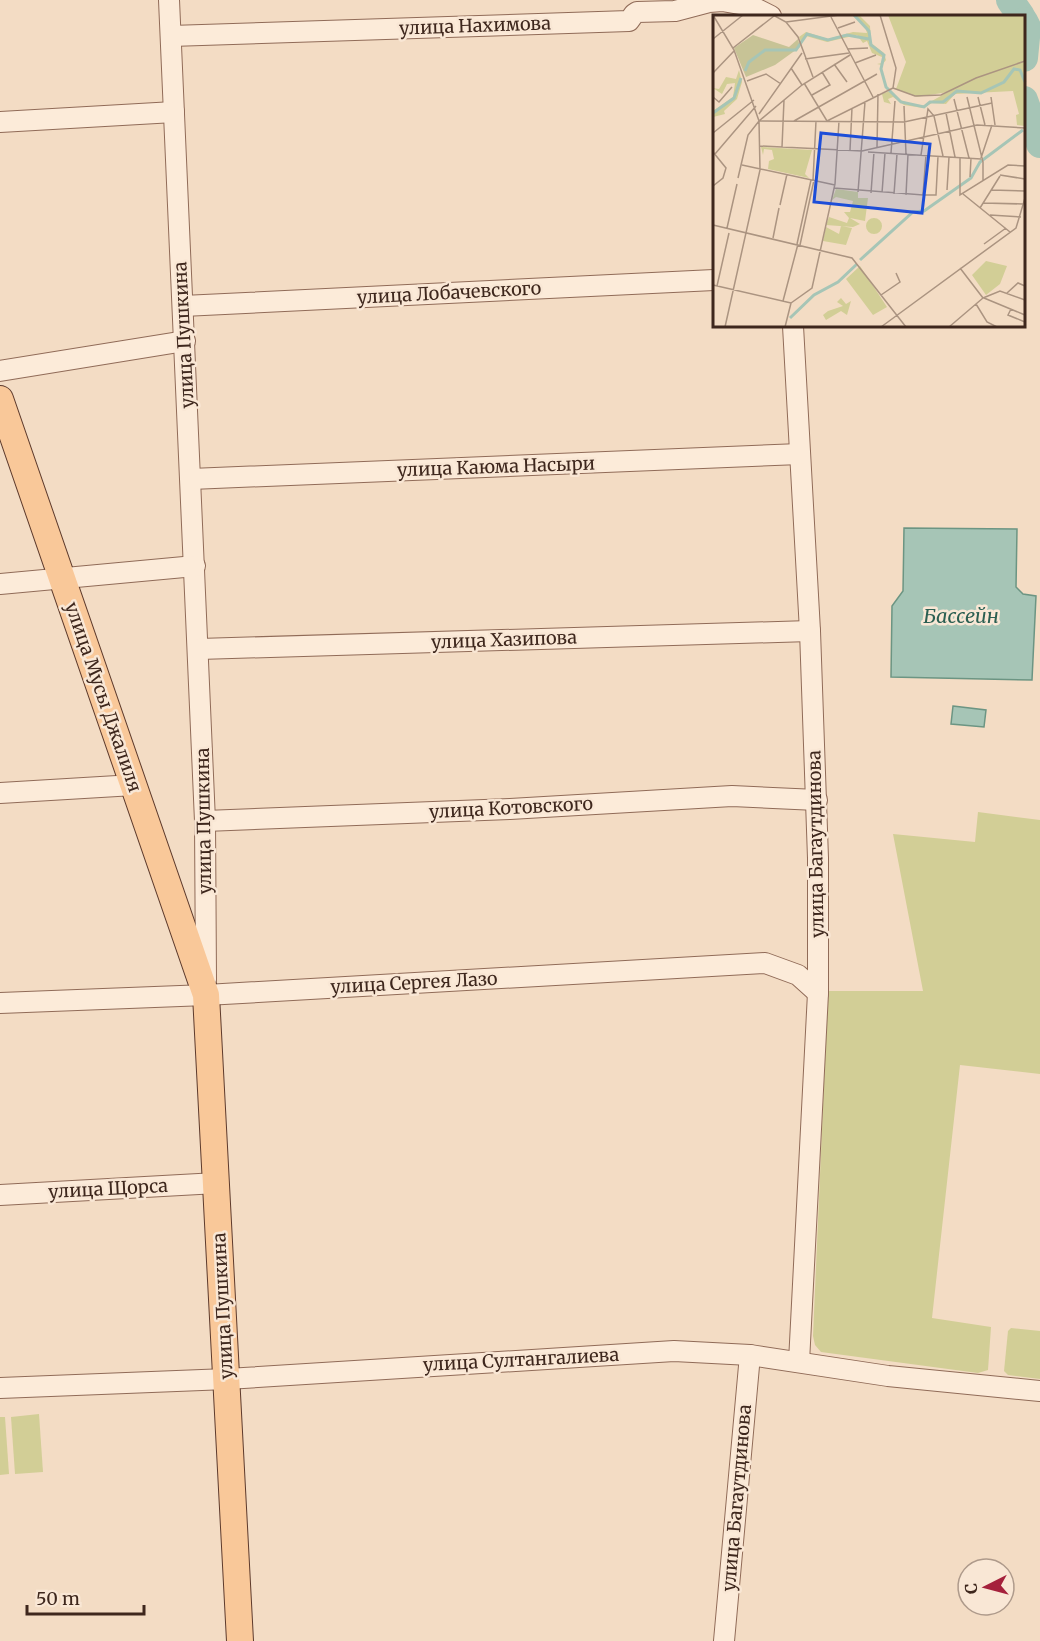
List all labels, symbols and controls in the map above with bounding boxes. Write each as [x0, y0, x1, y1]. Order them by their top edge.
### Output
street label: улица Нахимова [399, 11, 552, 40]
inset map [713, 15, 1025, 327]
street label: улица Пушкина [168, 261, 199, 409]
street label: улица Лобачевского [356, 276, 542, 309]
street label: улица Каюма Насыри [397, 452, 595, 481]
street label: улица Мусы Джалиля [60, 599, 147, 795]
water label: Бассейн [923, 603, 999, 628]
street label: улица Хазипова [431, 625, 578, 654]
street label: улица Пушкина [191, 747, 216, 895]
street label: улица Багаутдинова [802, 750, 829, 938]
street label: улица Котовского [428, 792, 594, 823]
street label: улица Сергея Лазо [330, 967, 498, 998]
street label: улица Щорса [48, 1174, 169, 1203]
street label: улица Пушкина [207, 1232, 238, 1380]
street label: улица Султангалиева [422, 1343, 620, 1376]
street label: улица Багаутдинова [717, 1403, 756, 1592]
north arrow [956, 1557, 1016, 1617]
scale bar [27, 1578, 144, 1616]
text: С [961, 1582, 982, 1595]
text: 50 m [36, 1587, 80, 1610]

